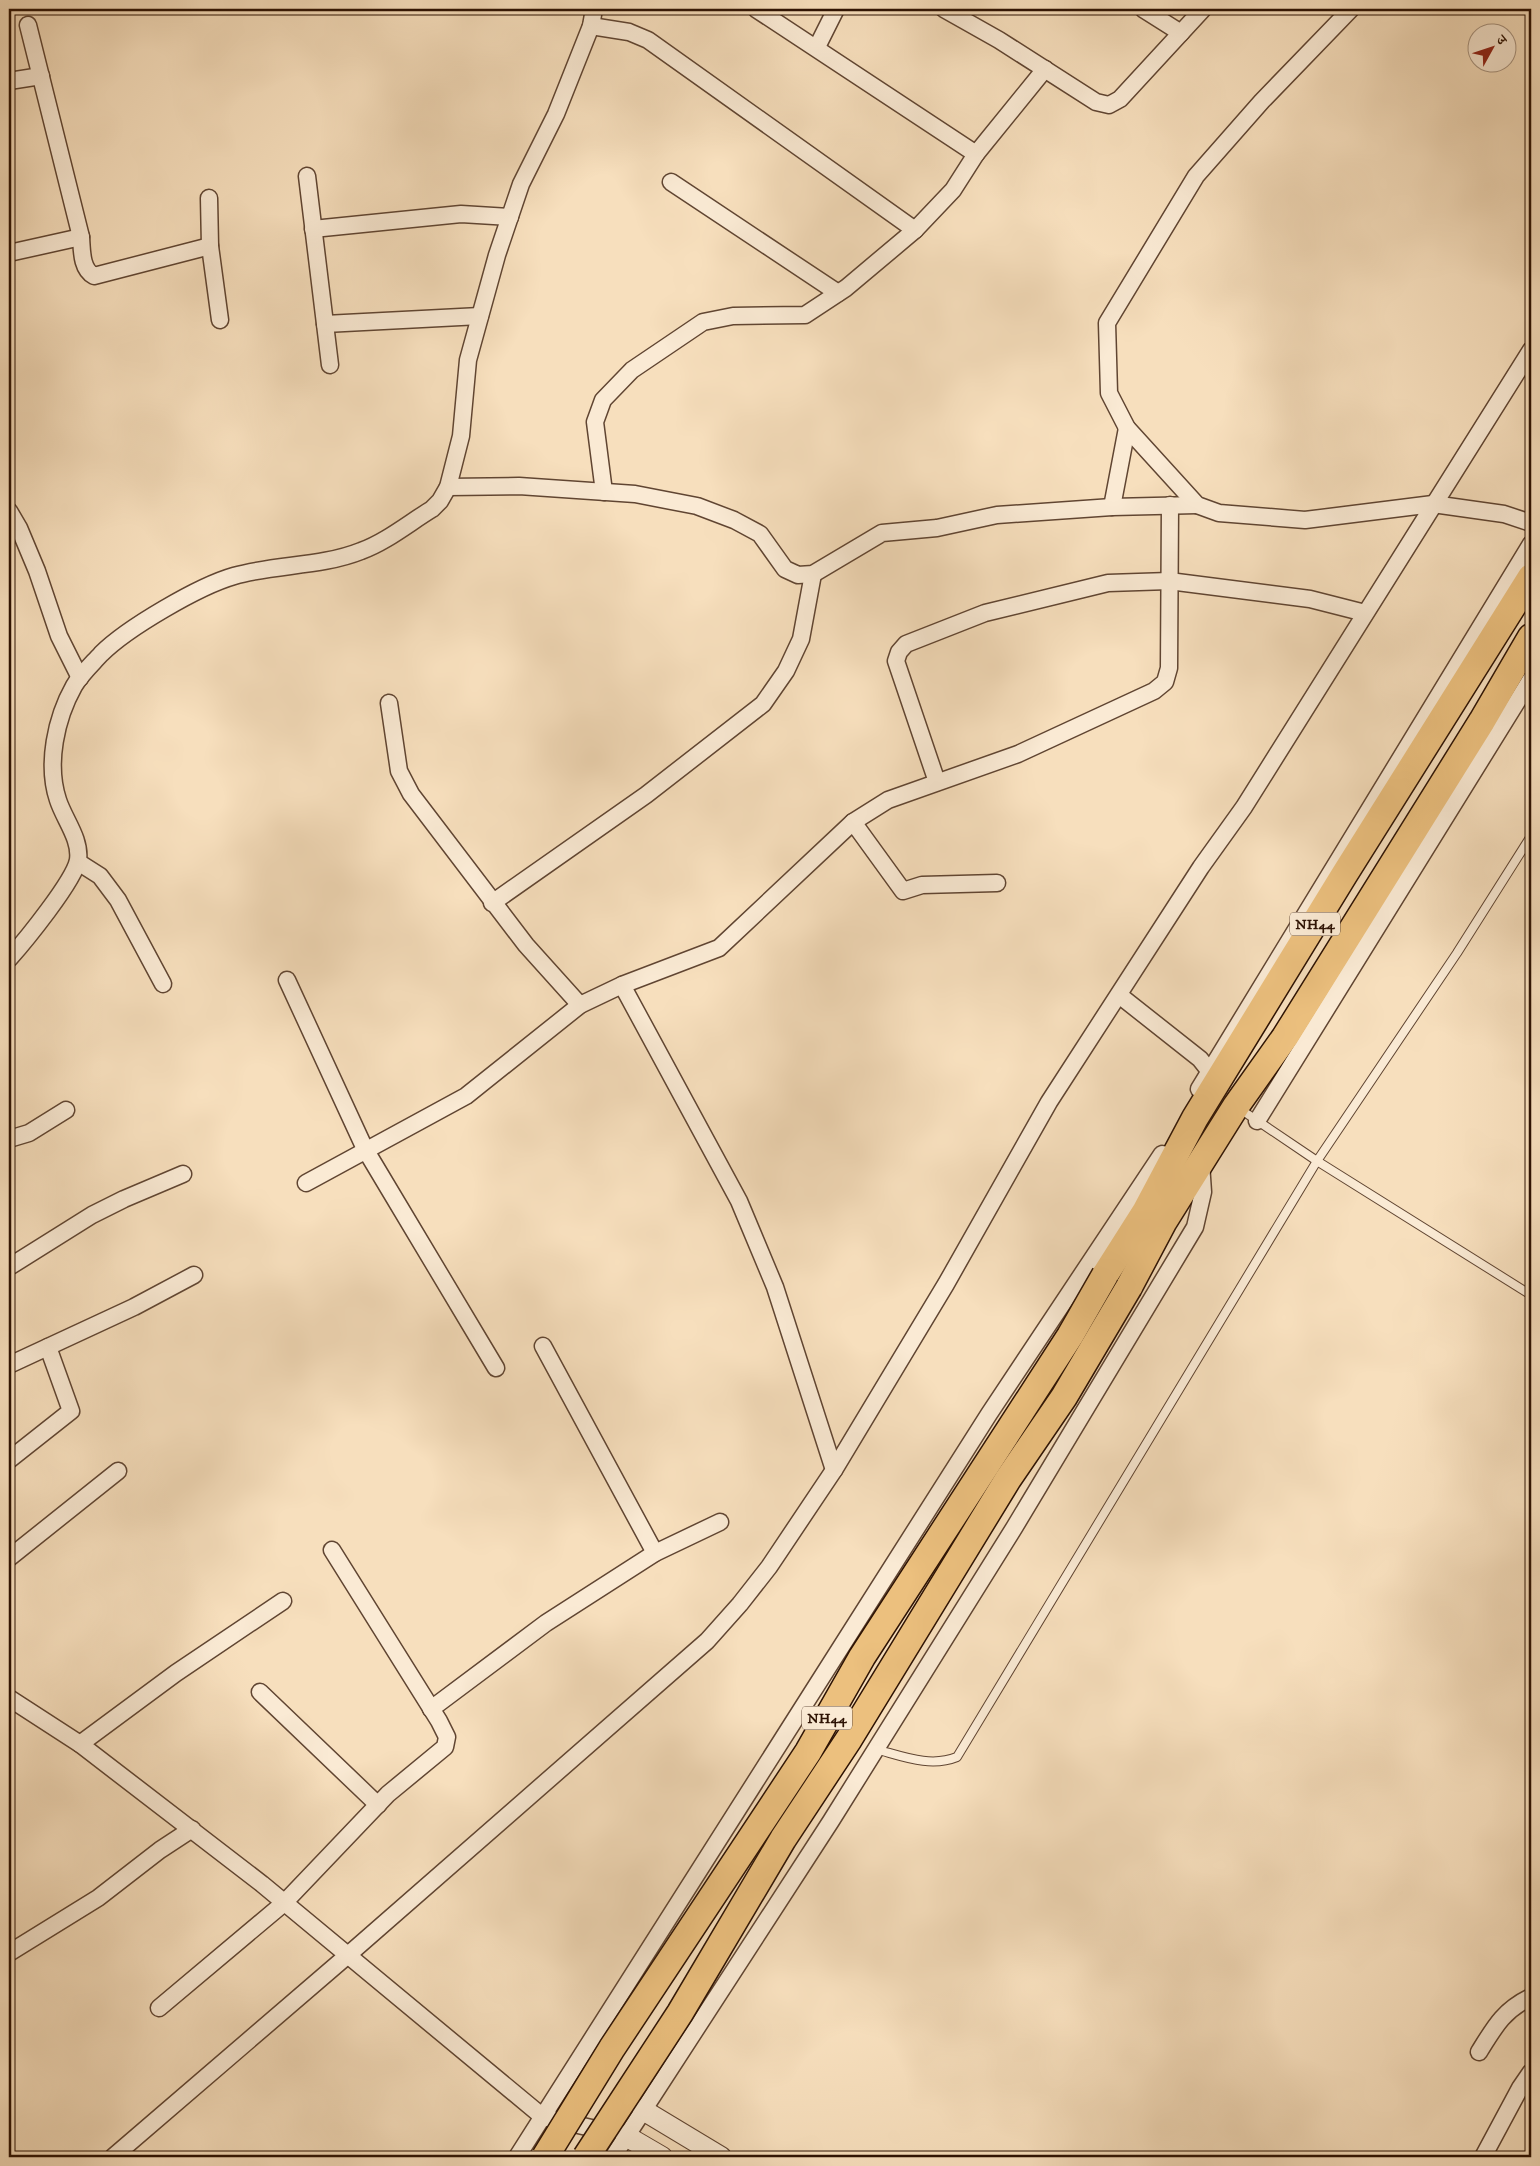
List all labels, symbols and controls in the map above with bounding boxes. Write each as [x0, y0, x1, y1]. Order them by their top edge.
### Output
north arrow [1468, 22, 1518, 72]
text: उ [1491, 31, 1511, 49]
road number: NH44 [1290, 912, 1340, 936]
road number: NH44 [802, 1706, 852, 1730]

